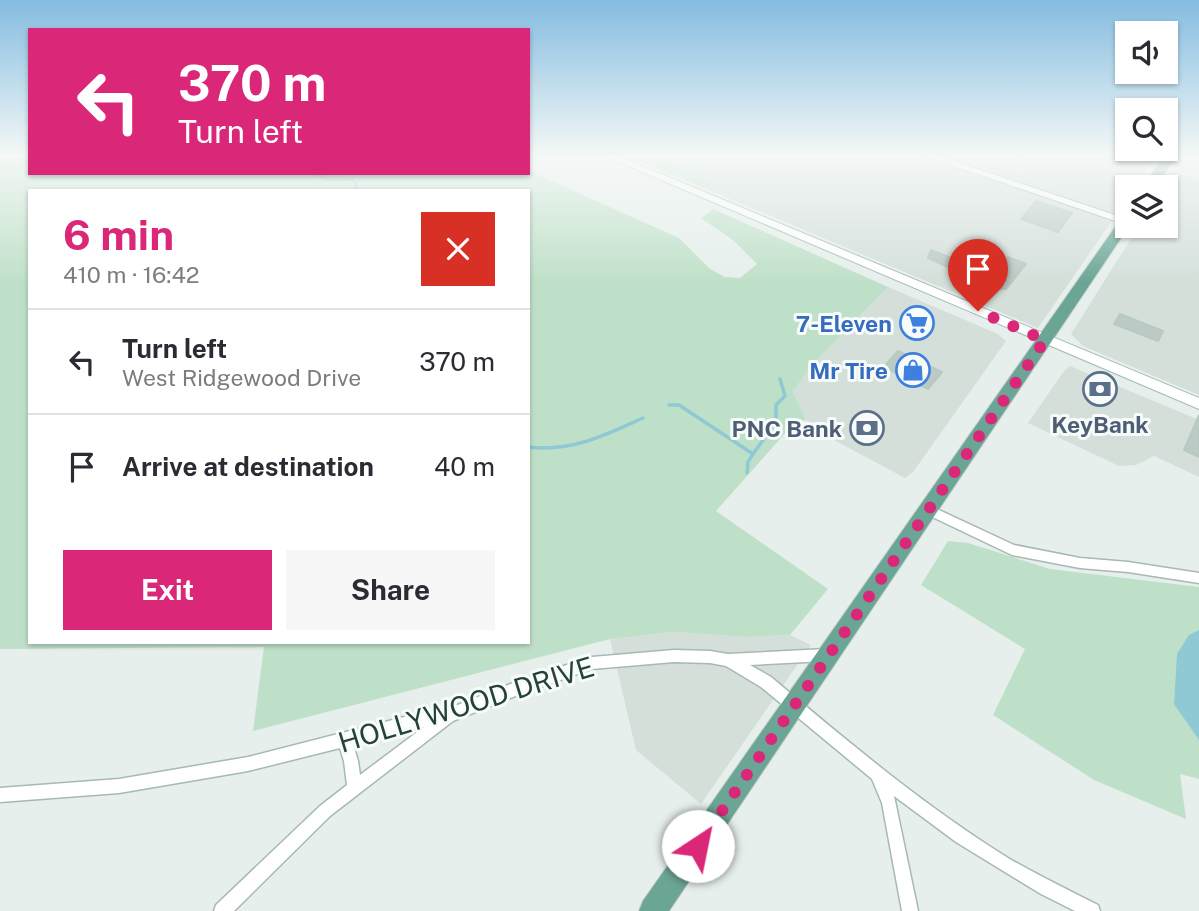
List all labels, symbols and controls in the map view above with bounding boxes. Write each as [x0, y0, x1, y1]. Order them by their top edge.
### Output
map controls [1115, 21, 1178, 238]
button: sound [1115, 21, 1178, 84]
text: 370 m [178, 54, 327, 112]
icon: left [63, 56, 154, 147]
button: search [1115, 98, 1178, 161]
text: Turn left [178, 113, 303, 150]
button: layers [1115, 175, 1178, 238]
text: 6 min [63, 210, 174, 259]
button: close [421, 212, 495, 286]
pin [948, 239, 1008, 311]
icon: arrive [959, 250, 997, 288]
text: 410 m · 16:42 [63, 261, 200, 288]
supermarket icon: 7-Eleven [898, 304, 936, 342]
place label: 7-Eleven [796, 310, 892, 337]
text: Turn left [122, 333, 227, 364]
icon: left [63, 343, 101, 381]
text: 370 m [419, 346, 495, 377]
shop icon: Mr Tire [894, 351, 932, 389]
place label: Mr Tire [809, 357, 888, 384]
text: West Ridgewood Drive [122, 364, 361, 391]
bank icon: KeyBank [1081, 370, 1119, 408]
bank icon: PNC Bank [848, 409, 886, 447]
place label: KeyBank [1051, 411, 1149, 438]
place label: PNC Bank [732, 415, 842, 442]
icon: arrive [63, 448, 101, 486]
text: Arrive at destination [122, 451, 374, 482]
text: 40 m [434, 451, 495, 482]
button: Exit [63, 550, 272, 630]
button: Share [286, 550, 495, 630]
street label: HOLLYWOOD DRIVE [334, 649, 598, 759]
position arrow [661, 809, 735, 883]

